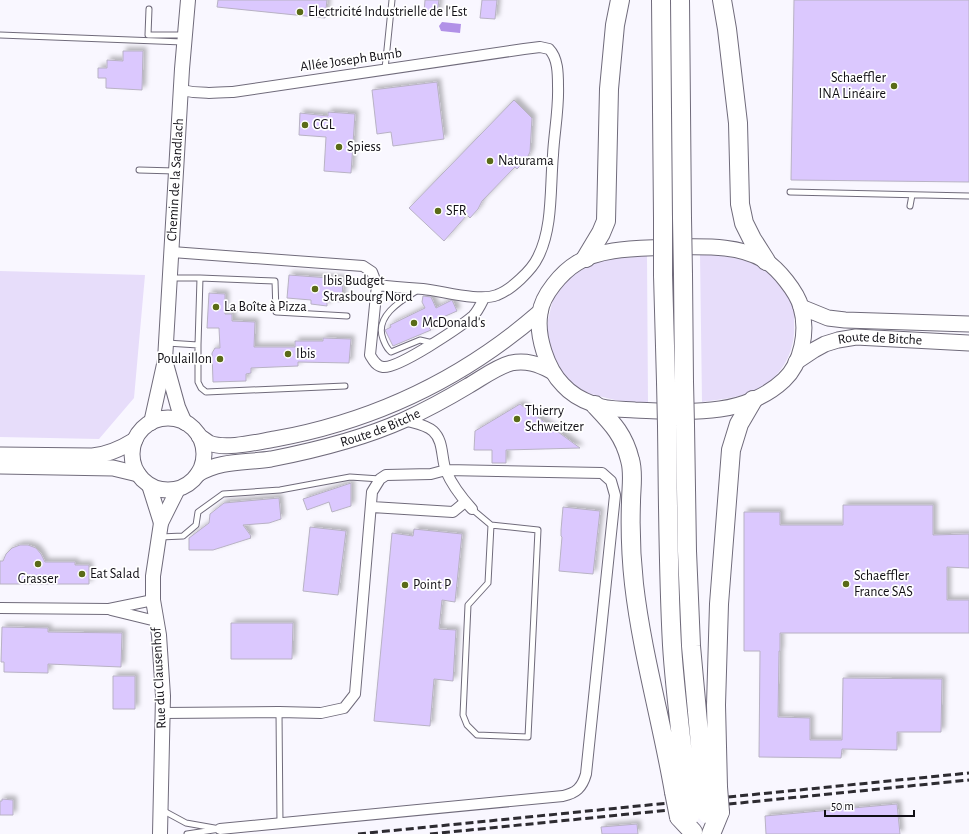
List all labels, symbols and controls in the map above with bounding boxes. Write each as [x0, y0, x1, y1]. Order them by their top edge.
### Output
place label: Electricité Industrielle de l'Est [308, 5, 468, 19]
marker: Electricité Industrielle de l'Est [295, 7, 305, 17]
street label: Allée Joseph Bumb [299, 46, 403, 74]
place label: Schaeffler INA Linéaire [819, 71, 886, 101]
marker: Schaeffler INA Linéaire [889, 81, 899, 91]
street label: Chemin de la Sandlach [165, 118, 186, 242]
place label: CGL [313, 118, 335, 132]
marker: CGL [300, 120, 310, 130]
place label: Spiess [347, 140, 381, 154]
marker: Spiess [334, 142, 344, 152]
place label: Naturama [498, 154, 554, 168]
marker: Naturama [485, 156, 495, 166]
place label: SFR [446, 204, 467, 218]
marker: SFR [433, 206, 443, 216]
place label: Ibis Budget Strasbourg Nord [323, 274, 413, 304]
marker: Ibis Budget Strasbourg Nord [310, 284, 320, 294]
place label: La Boîte à Pizza [224, 300, 307, 314]
marker: La Boîte à Pizza [211, 302, 221, 312]
place label: McDonald's [422, 316, 485, 330]
marker: McDonald's [409, 318, 419, 328]
street label: Route de Bitche [837, 330, 923, 348]
place label: Ibis [296, 347, 316, 361]
marker: Ibis [283, 349, 293, 359]
place label: Poulaillon [157, 352, 212, 366]
marker: Poulaillon [215, 354, 225, 364]
place label: Thierry Schweitzer [525, 404, 584, 434]
street label: Route de Bitche [339, 406, 423, 450]
marker: Thierry Schweitzer [512, 414, 522, 424]
marker: Grasser [33, 559, 43, 569]
place label: Eat Salad [90, 567, 140, 581]
marker: Eat Salad [77, 569, 87, 579]
place label: Schaeffler France SAS [854, 569, 913, 599]
place label: Grasser [18, 572, 59, 586]
place label: Point P [413, 578, 451, 592]
marker: Schaeffler France SAS [841, 579, 851, 589]
marker: Point P [400, 580, 410, 590]
street label: Rue du Clausenhof [149, 626, 169, 729]
scale bar [825, 792, 914, 818]
text: 50 m [831, 800, 854, 812]

